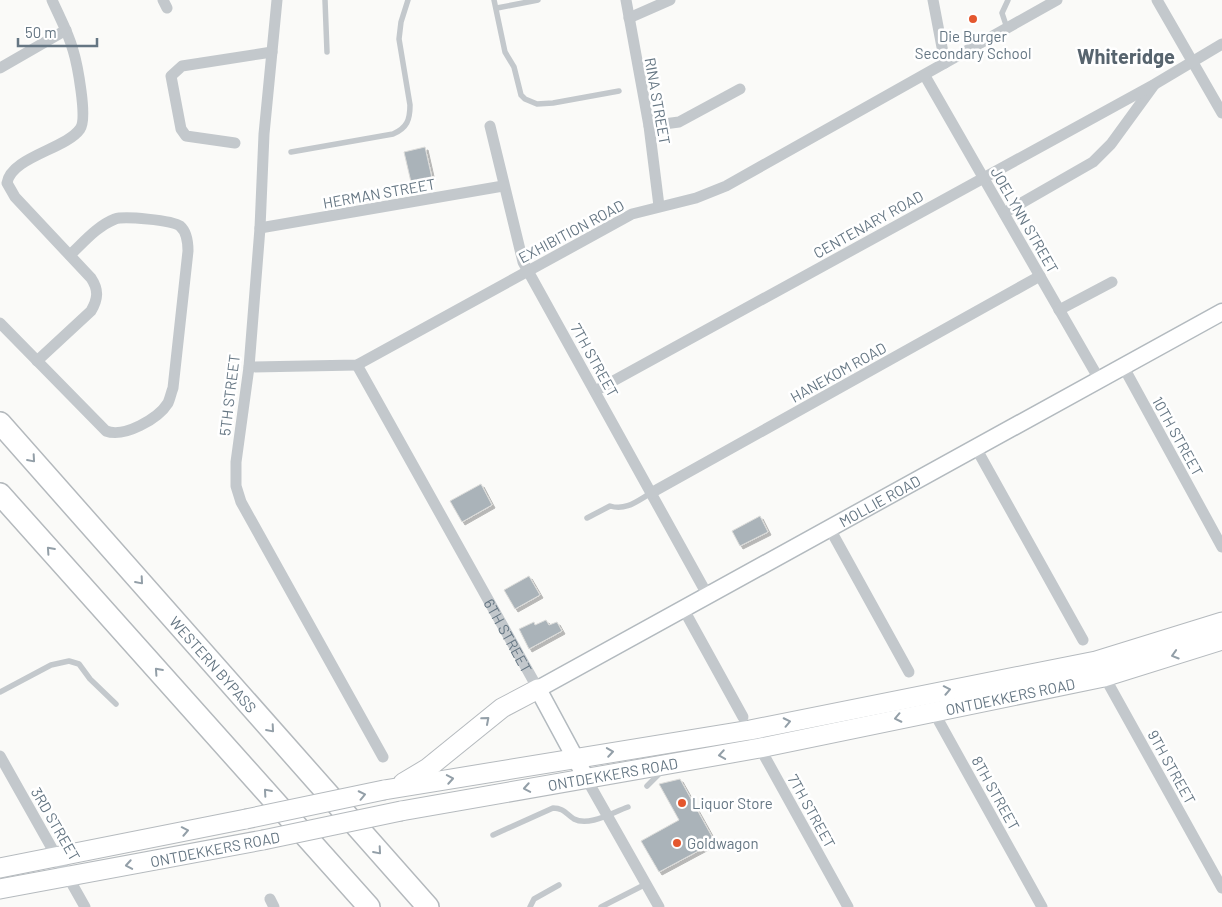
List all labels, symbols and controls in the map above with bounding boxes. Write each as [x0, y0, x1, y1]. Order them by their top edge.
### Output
marker: Die Burger Secondary School [967, 13, 979, 25]
scale bar [18, 15, 96, 47]
text: 50 m [25, 23, 57, 41]
place label: Die Burger Secondary School [915, 27, 1031, 62]
district label: Whiteridge [1077, 44, 1175, 68]
street label: RINA STREET [641, 56, 675, 146]
street label: JOELYNN STREET [987, 164, 1063, 276]
street label: HERMAN STREET [321, 174, 437, 212]
street label: CENTENARY ROAD [810, 186, 926, 262]
street label: EXHIBITION ROAD [515, 196, 627, 266]
street label: 7TH STREET [567, 320, 623, 400]
street label: HANEKOM ROAD [787, 338, 889, 406]
street label: 5TH STREET [215, 353, 243, 437]
street label: 10TH STREET [1149, 393, 1207, 479]
one-way arrow [26, 454, 35, 463]
street label: MOLLIE ROAD [836, 471, 923, 530]
one-way arrow [47, 547, 56, 556]
one-way arrow [134, 575, 143, 584]
street label: 6TH STREET [480, 595, 536, 676]
street label: WESTERN BYPASS [166, 612, 261, 716]
one-way arrow [1172, 649, 1180, 659]
one-way arrow [155, 668, 164, 677]
street label: ONTDEKKERS ROAD [944, 674, 1077, 718]
one-way arrow [942, 685, 951, 696]
one-way arrow [894, 712, 902, 723]
one-way arrow [481, 716, 490, 725]
one-way arrow [783, 718, 792, 728]
one-way arrow [265, 723, 273, 732]
street label: 9TH STREET [1144, 727, 1200, 807]
one-way arrow [606, 747, 614, 758]
one-way arrow [717, 749, 726, 759]
street label: 8TH STREET [968, 753, 1024, 833]
street label: ONTDEKKERS ROAD [546, 754, 679, 794]
street label: 7TH STREET [784, 771, 840, 851]
one-way arrow [445, 775, 454, 785]
one-way arrow [523, 783, 532, 793]
street label: 3RD STREET [28, 784, 84, 864]
one-way arrow [263, 789, 272, 798]
one-way arrow [358, 790, 367, 801]
place label: Liquor Store [692, 794, 773, 812]
marker: Liquor Store [676, 797, 688, 809]
one-way arrow [181, 826, 189, 837]
street label: ONTDEKKERS ROAD [149, 828, 281, 870]
place label: Goldwagon [687, 834, 759, 852]
marker: Goldwagon [671, 837, 683, 849]
one-way arrow [372, 845, 381, 854]
one-way arrow [125, 859, 134, 869]

